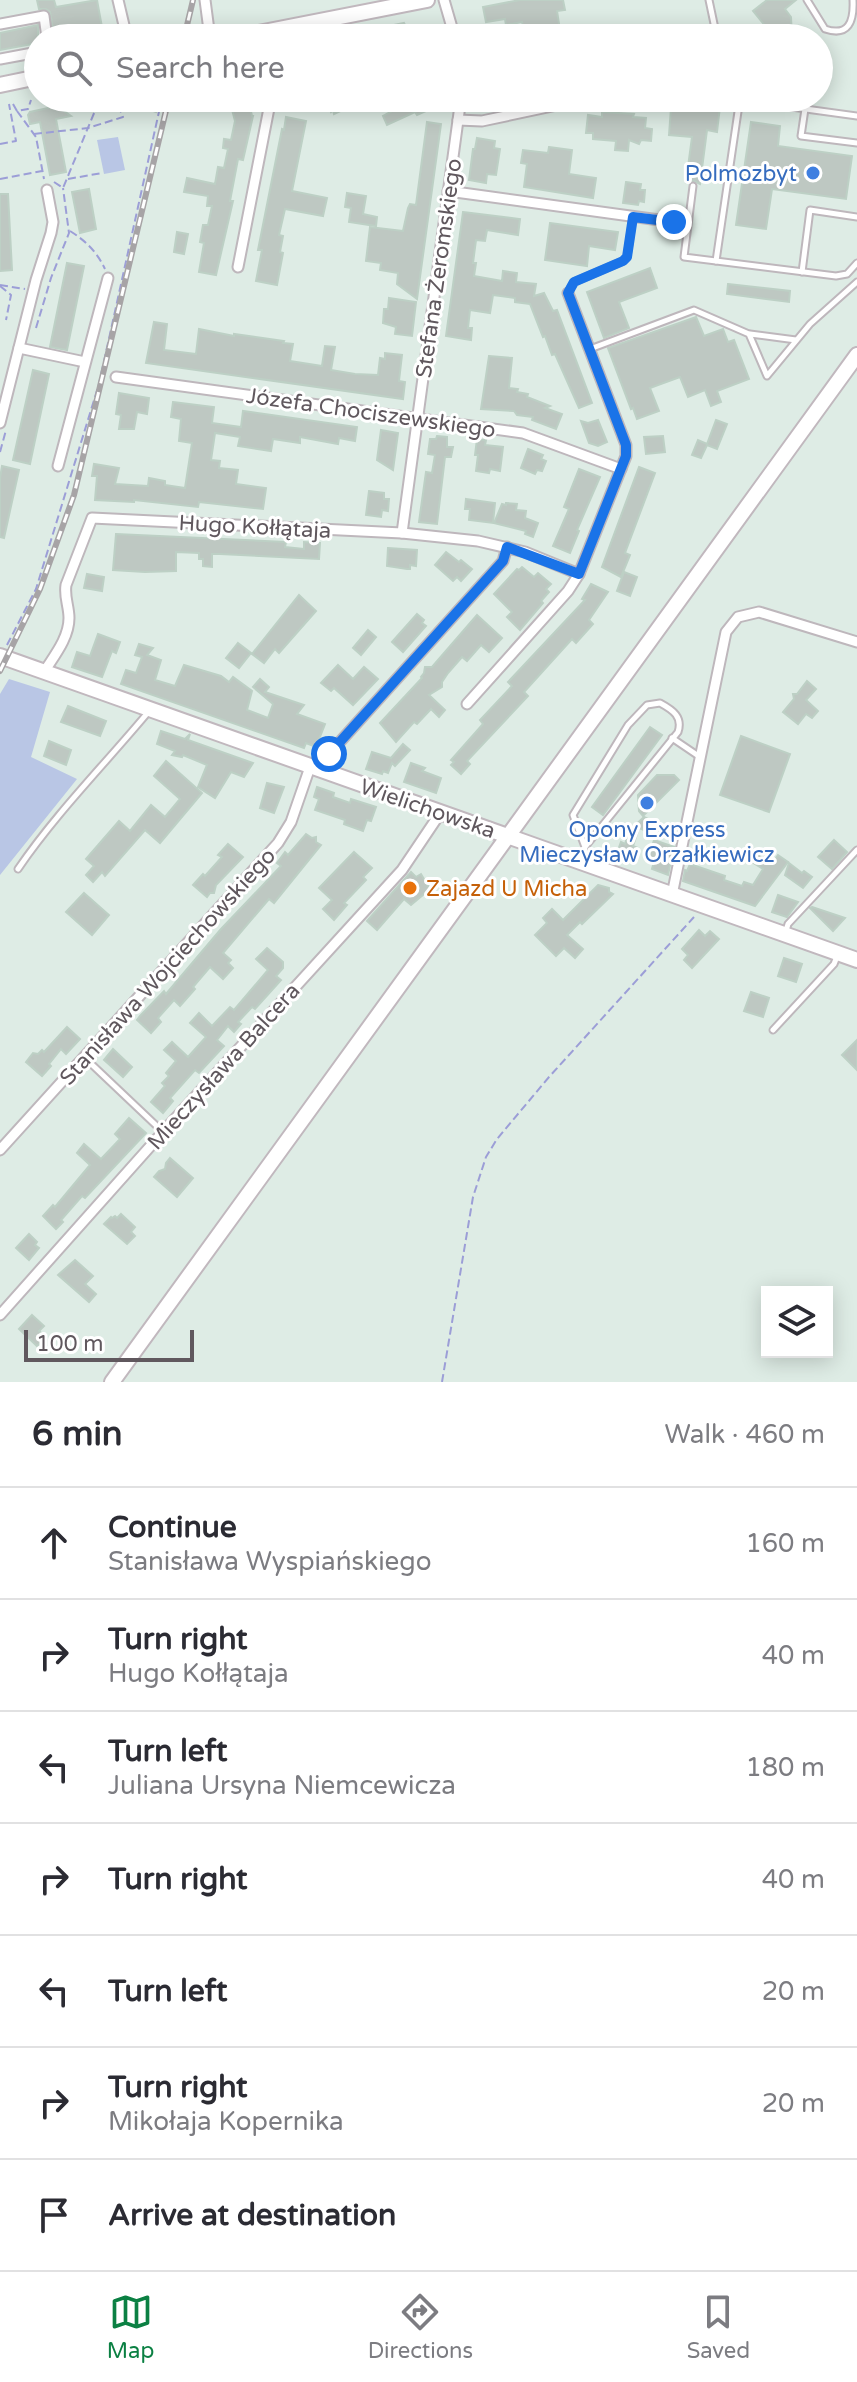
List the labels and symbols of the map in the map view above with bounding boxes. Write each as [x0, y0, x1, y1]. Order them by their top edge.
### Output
street label: Stefana Żeromskiego [411, 157, 467, 380]
place label: Polmozbyt [685, 161, 797, 187]
marker: Polmozbyt [804, 164, 822, 182]
route end [656, 204, 692, 240]
street label: Józefa Chociszewskiego [245, 383, 497, 443]
street label: Hugo Kołłątaja [178, 510, 332, 544]
route start [311, 736, 347, 772]
street label: Wielichowska [357, 774, 499, 844]
marker: Opony Express Mieczysław Orzałkiewicz [638, 794, 656, 812]
place label: Opony Express Mieczysław Orzałkiewicz [519, 817, 775, 868]
street label: Stanisława Wojciechowskiego [54, 843, 281, 1091]
place label: Zajazd U Micha [426, 876, 587, 902]
marker: Zajazd U Micha [401, 879, 419, 897]
street label: Mieczysława Balcera [142, 978, 305, 1155]
scale bar [24, 1326, 194, 1362]

